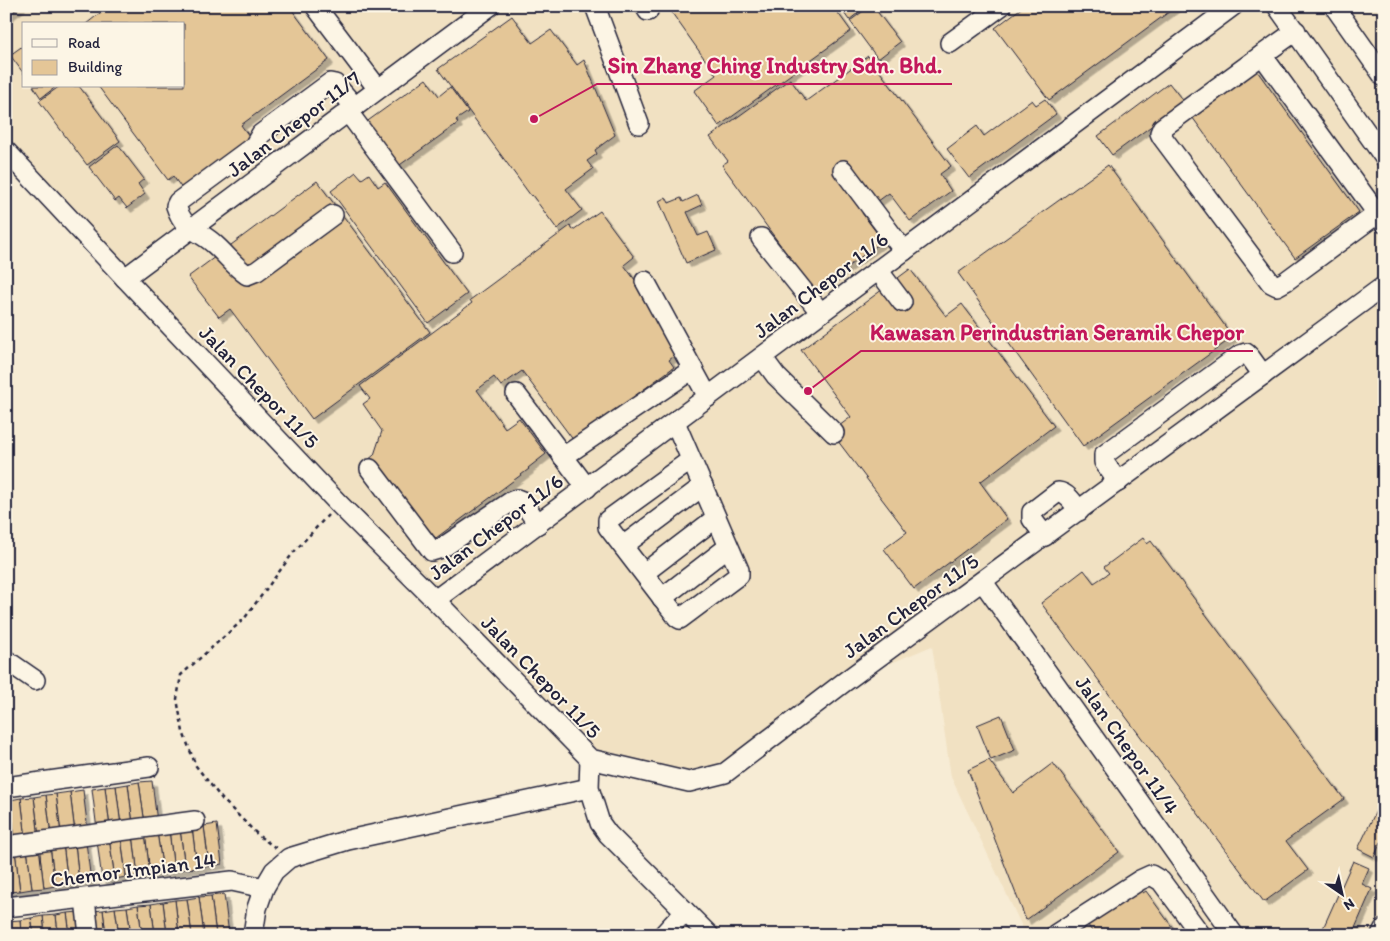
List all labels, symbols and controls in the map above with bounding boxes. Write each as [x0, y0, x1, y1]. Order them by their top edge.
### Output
legend [22, 22, 185, 88]
text: Road [68, 34, 101, 52]
callout: Sin Zhang Ching Industry Sdn. Bhd. [597, 47, 952, 84]
text: Sin Zhang Ching Industry Sdn. Bhd. [608, 52, 942, 79]
text: Building [68, 58, 122, 76]
street label: Jalan Chepor 11/7 [222, 65, 366, 182]
street label: Jalan Chepor 11/6 [749, 226, 893, 343]
callout: Kawasan Perindustrian Seramik Chepor [861, 314, 1253, 351]
text: Kawasan Perindustrian Seramik Chepor [870, 319, 1245, 346]
street label: Jalan Chepor 11/5 [194, 320, 324, 453]
street label: Jalan Chepor 11/6 [424, 468, 568, 585]
street label: Jalan Chepor 11/5 [838, 548, 983, 663]
street label: Jalan Chepor 11/5 [476, 610, 606, 743]
street label: Jalan Chepor 11/4 [1070, 671, 1185, 819]
street label: Chemor Impian 14 [49, 847, 218, 892]
north arrow [1318, 868, 1368, 918]
text: N [1340, 895, 1358, 914]

